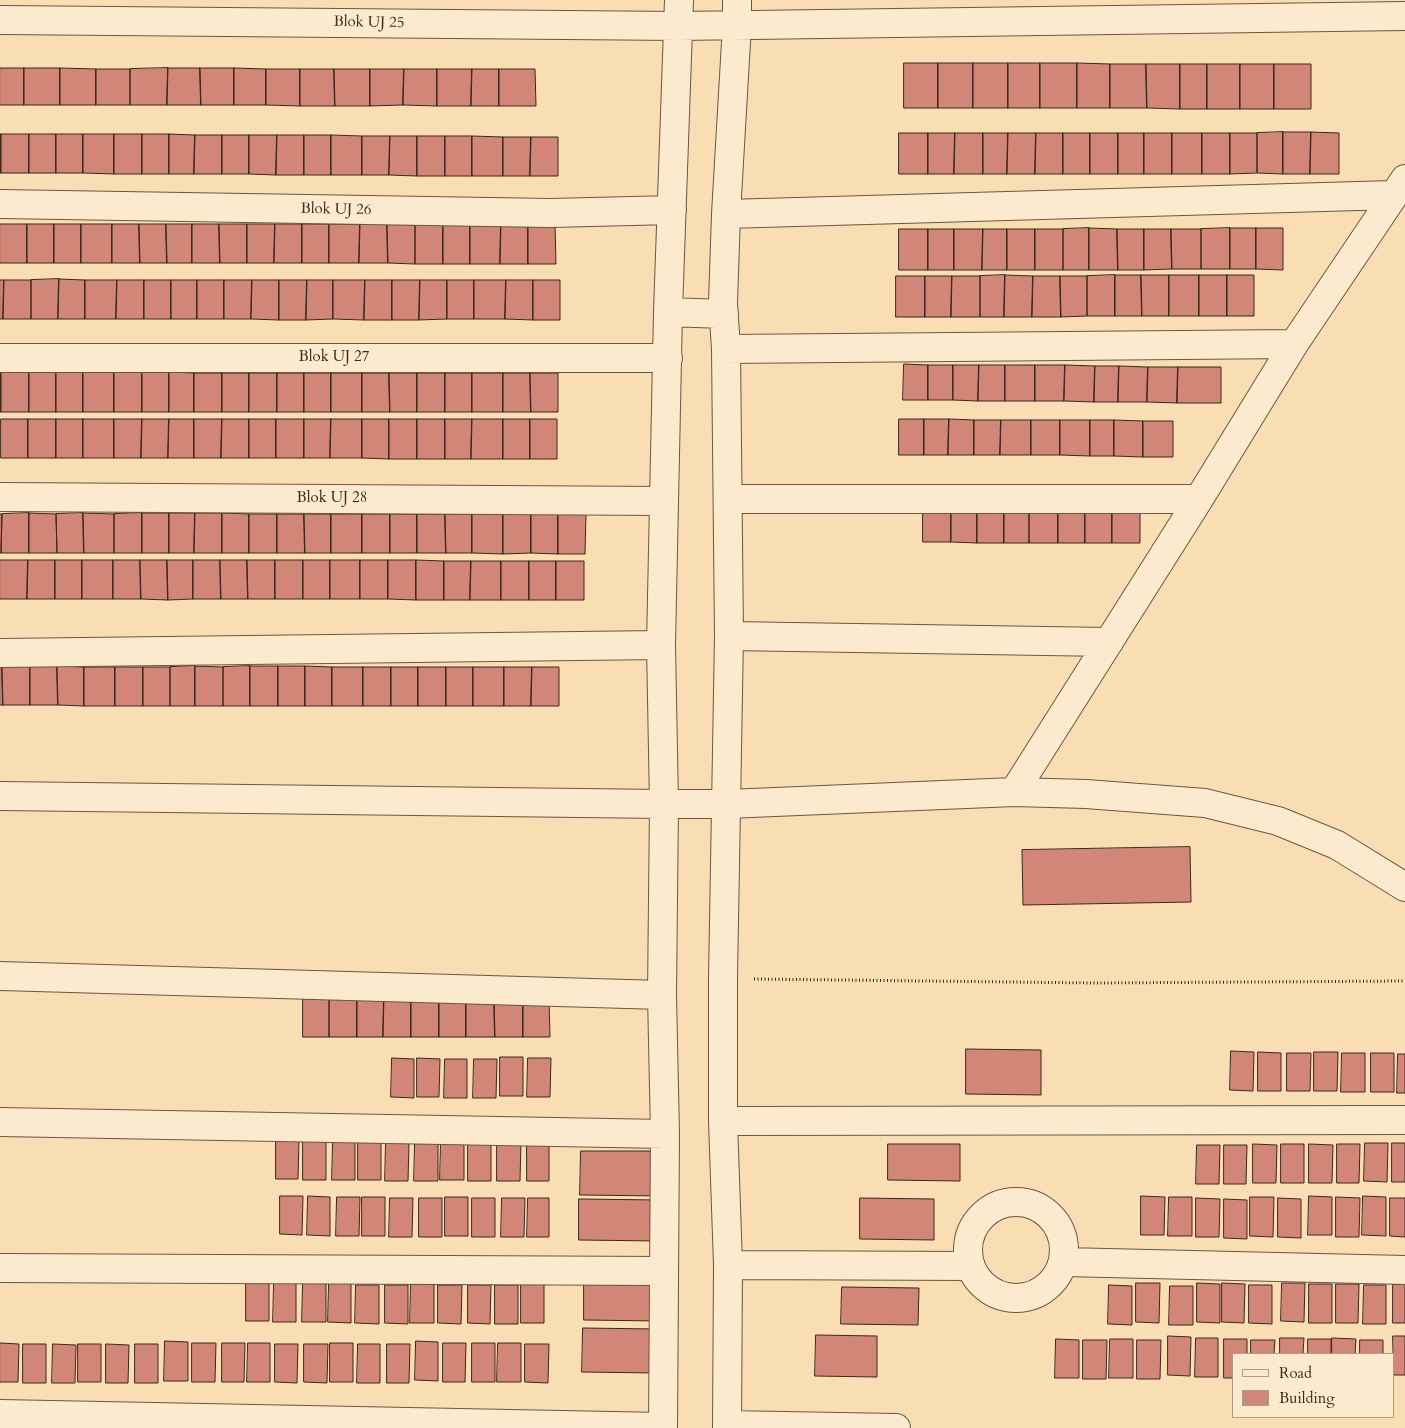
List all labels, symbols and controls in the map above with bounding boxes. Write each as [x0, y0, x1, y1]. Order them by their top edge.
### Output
street label: Blok UJ 25 [333, 13, 405, 33]
street label: Blok UJ 26 [300, 200, 372, 220]
street label: Blok UJ 27 [299, 349, 369, 367]
street label: Blok UJ 28 [297, 490, 367, 508]
legend [1232, 1353, 1395, 1418]
text: Road [1279, 1363, 1312, 1383]
text: Building [1279, 1388, 1335, 1408]

